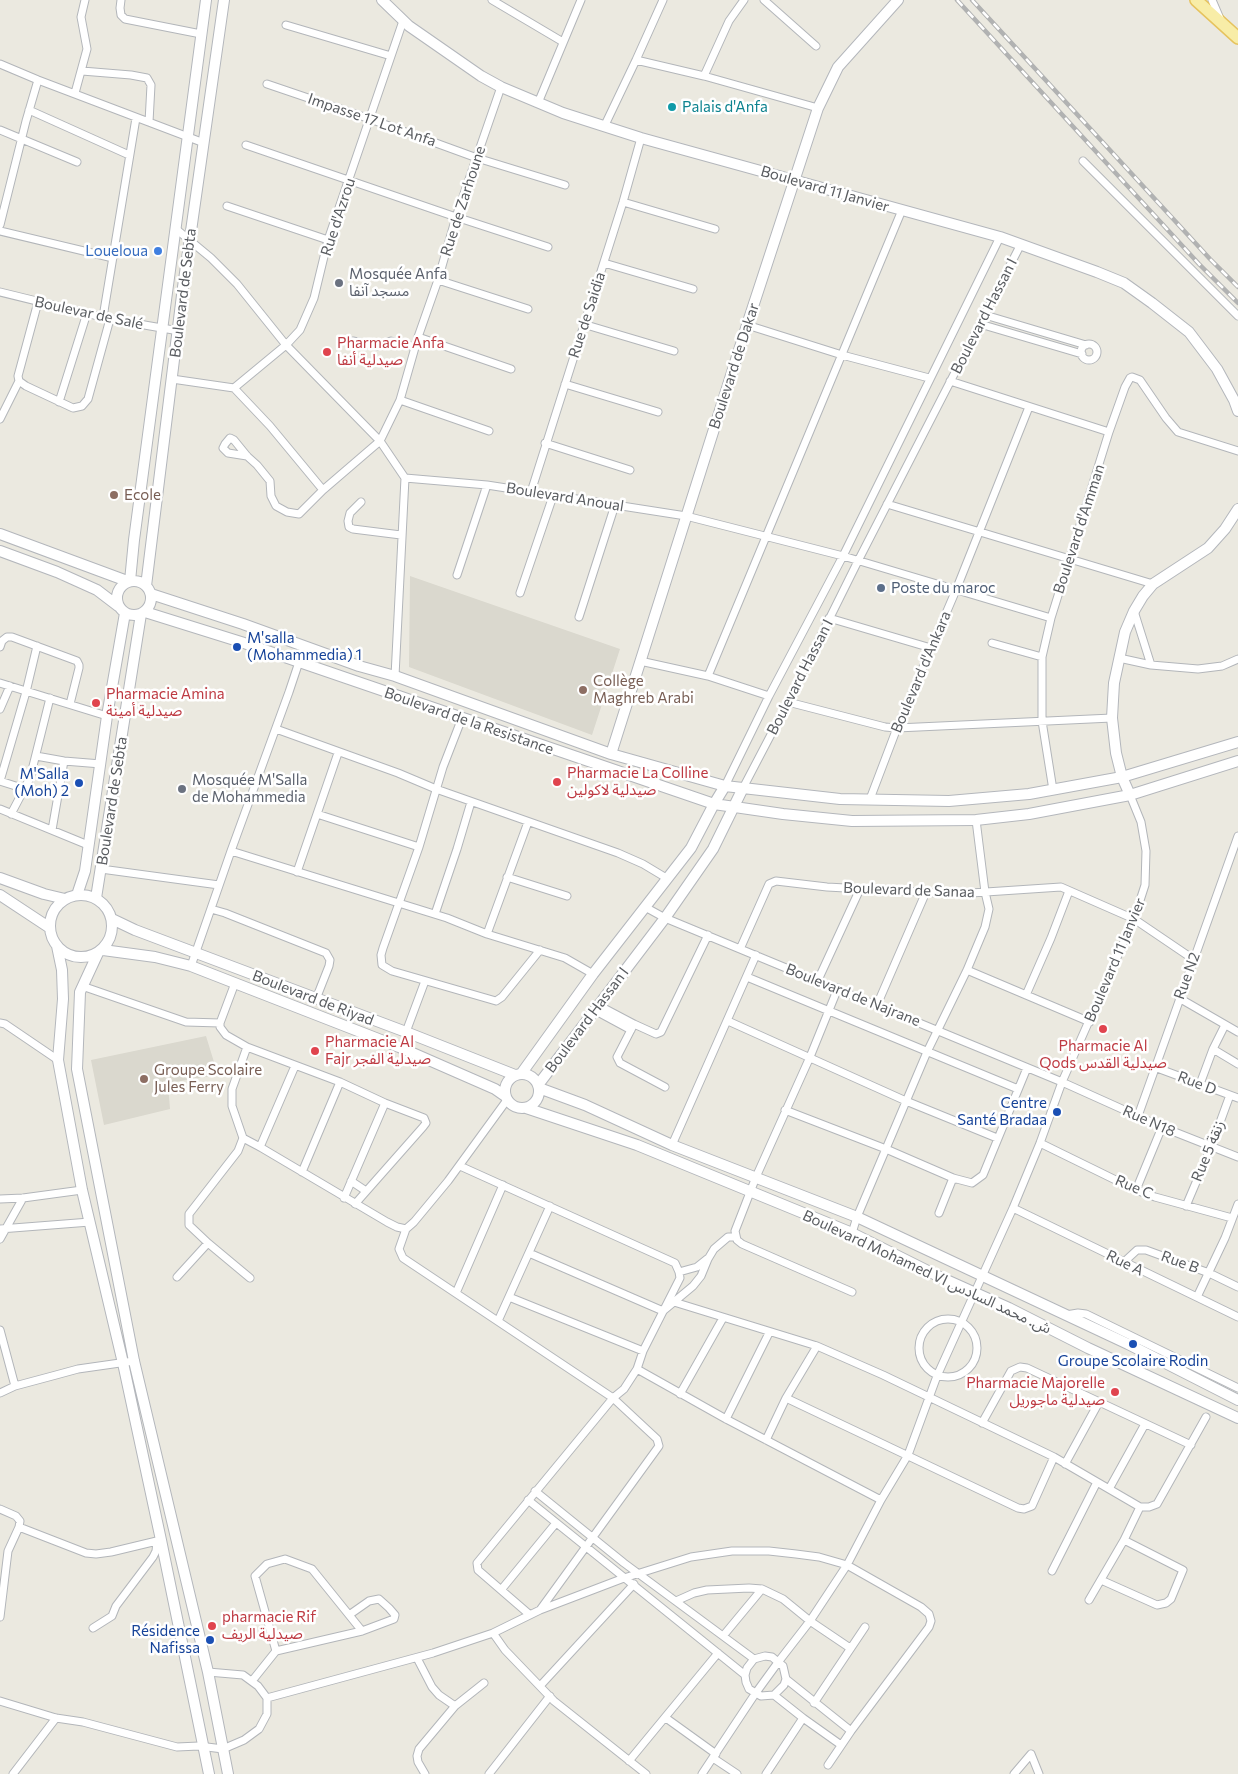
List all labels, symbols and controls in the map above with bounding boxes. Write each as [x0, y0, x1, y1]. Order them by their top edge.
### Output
street label: Impasse 17 Lot Anfa [305, 90, 439, 150]
place label: Palais d'Anfa [682, 98, 768, 116]
marker: Palais d'Anfa [666, 101, 678, 113]
street label: Rue de Zarhoune [437, 144, 489, 258]
street label: Boulevard 11 Janvier [759, 162, 891, 216]
street label: Rue d'Azrou [317, 176, 359, 258]
street label: Boulevard de Sebta [166, 227, 200, 359]
place label: Loueloua [85, 242, 148, 260]
marker: Loueloua [152, 245, 164, 257]
street label: Boulevard Hassan I [947, 255, 1021, 377]
place label: Mosquée Anfa مسجد آنفا [349, 265, 447, 300]
street label: Rue de Saidia [565, 270, 609, 360]
marker: Mosquée Anfa مسجد آنفا [333, 277, 345, 289]
street label: Boulevar de Salé [33, 293, 145, 333]
street label: Boulevard de Dakar [705, 301, 763, 431]
place label: Pharmacie Anfa صيدلية أنفا [337, 334, 444, 369]
marker: Pharmacie Anfa صيدلية أنفا [321, 346, 333, 358]
street label: Boulevard d'Amman [1050, 462, 1108, 596]
street label: Boulevard Anoual [505, 479, 625, 515]
place label: Ecole [124, 486, 161, 504]
marker: Ecole [108, 489, 120, 501]
place label: Poste du maroc [891, 579, 996, 597]
marker: Poste du maroc [875, 582, 887, 594]
street label: Boulevard d'Ankara [887, 608, 955, 736]
street label: Boulevard Hassan I [763, 616, 837, 738]
place label: M'salla (Mohammedia) 1 [247, 629, 362, 664]
marker: M'salla (Mohammedia) 1 [231, 641, 243, 653]
place label: Collège Maghreb Arabi [593, 672, 694, 707]
street label: Boulevard de la Resistance [382, 684, 556, 758]
marker: Collège Maghreb Arabi [577, 684, 589, 696]
place label: Pharmacie Amina صيدلية أمينة [106, 685, 225, 720]
marker: Pharmacie Amina صيدلية أمينة [90, 697, 102, 709]
street label: Boulevard de Sebta [93, 735, 131, 867]
place label: Pharmacie La Colline صيدلية لاكولين [567, 764, 708, 799]
place label: M'Salla (Moh) 2 [14, 765, 69, 800]
place label: Mosquée M'Salla de Mohammedia [192, 771, 307, 806]
marker: Pharmacie La Colline صيدلية لاكولين [551, 776, 563, 788]
marker: M'Salla (Moh) 2 [73, 777, 85, 789]
marker: Mosquée M'Salla de Mohammedia [176, 783, 188, 795]
street label: Boulevard de Sanaa [843, 879, 975, 901]
street label: Boulevard 11 Janvier [1081, 895, 1149, 1025]
street label: Rue N2 [1170, 950, 1204, 1002]
street label: Boulevard de Najrane [783, 960, 923, 1030]
street label: Boulevard Hassan I [541, 964, 633, 1076]
street label: Boulevard de Riyad [250, 967, 376, 1029]
marker: Pharmacie Al Qods صيدلية القدس [1097, 1023, 1109, 1035]
place label: Pharmacie Al Fajr صيدلية الفجر [325, 1033, 431, 1068]
place label: Pharmacie Al Qods صيدلية القدس [1039, 1037, 1167, 1072]
marker: Pharmacie Al Fajr صيدلية الفجر [309, 1045, 321, 1057]
place label: Groupe Scolaire Jules Ferry [154, 1061, 262, 1096]
street label: Rue D [1175, 1067, 1219, 1099]
marker: Groupe Scolaire Jules Ferry [138, 1073, 150, 1085]
place label: Centre Santé Bradaa [957, 1094, 1047, 1129]
street label: Rue N18 [1120, 1101, 1178, 1141]
marker: Centre Santé Bradaa [1051, 1106, 1063, 1118]
street label: Rue 5 زنقة [1188, 1118, 1228, 1184]
street label: Rue C [1112, 1171, 1156, 1203]
street label: Boulevard Mohamed VI ش. محمد السادس [800, 1206, 1054, 1338]
street label: Rue A [1103, 1246, 1147, 1280]
street label: Rue B [1159, 1247, 1201, 1277]
marker: Groupe Scolaire Rodin [1127, 1338, 1139, 1350]
place label: Groupe Scolaire Rodin [1058, 1352, 1208, 1370]
place label: Pharmacie Majorelle صيدلية ماجوريل [966, 1374, 1105, 1409]
marker: Pharmacie Majorelle صيدلية ماجوريل [1109, 1386, 1121, 1398]
place label: pharmacie Rif صيدلية الريف [222, 1608, 316, 1643]
marker: pharmacie Rif صيدلية الريف [206, 1620, 218, 1632]
place label: Résidence Nafissa [131, 1622, 200, 1657]
marker: Résidence Nafissa [204, 1634, 216, 1646]

